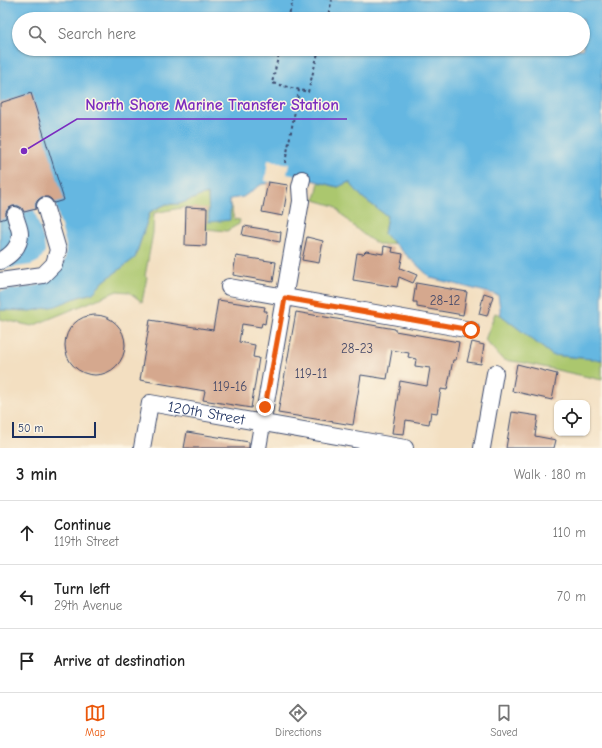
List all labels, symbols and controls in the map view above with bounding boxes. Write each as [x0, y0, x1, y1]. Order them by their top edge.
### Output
search box [12, 12, 590, 56]
icon: search [26, 23, 48, 45]
text: Search here [58, 25, 136, 43]
callout: North Shore Marine Transfer Station [77, 91, 347, 119]
text: North Shore Marine Transfer Station [85, 96, 339, 114]
house number: 28-12 [430, 293, 461, 308]
route start [462, 321, 480, 339]
house number: 28-23 [341, 341, 373, 356]
house number: 119-11 [295, 366, 327, 381]
house number: 119-16 [213, 379, 247, 394]
street label: 120th Street [167, 397, 247, 429]
route end [256, 398, 274, 416]
map controls [554, 400, 590, 436]
button: locate [554, 400, 590, 436]
scale bar [12, 420, 96, 439]
text: 50 m [18, 422, 43, 435]
text: 3 min [16, 465, 57, 484]
text: Walk · 180 m [514, 467, 586, 482]
text: Continue [54, 516, 111, 534]
icon: ahead [16, 522, 38, 544]
text: 110 m [553, 525, 586, 540]
text: 119th Street [54, 534, 119, 549]
text: Turn left [54, 580, 110, 598]
icon: left [16, 586, 38, 608]
text: 70 m [557, 589, 586, 604]
text: 29th Avenue [54, 598, 122, 613]
icon: arrive [16, 650, 38, 672]
text: Arrive at destination [54, 652, 185, 670]
tab: Map [84, 702, 106, 739]
tab: Directions [275, 702, 322, 739]
tab: Saved [490, 702, 518, 739]

